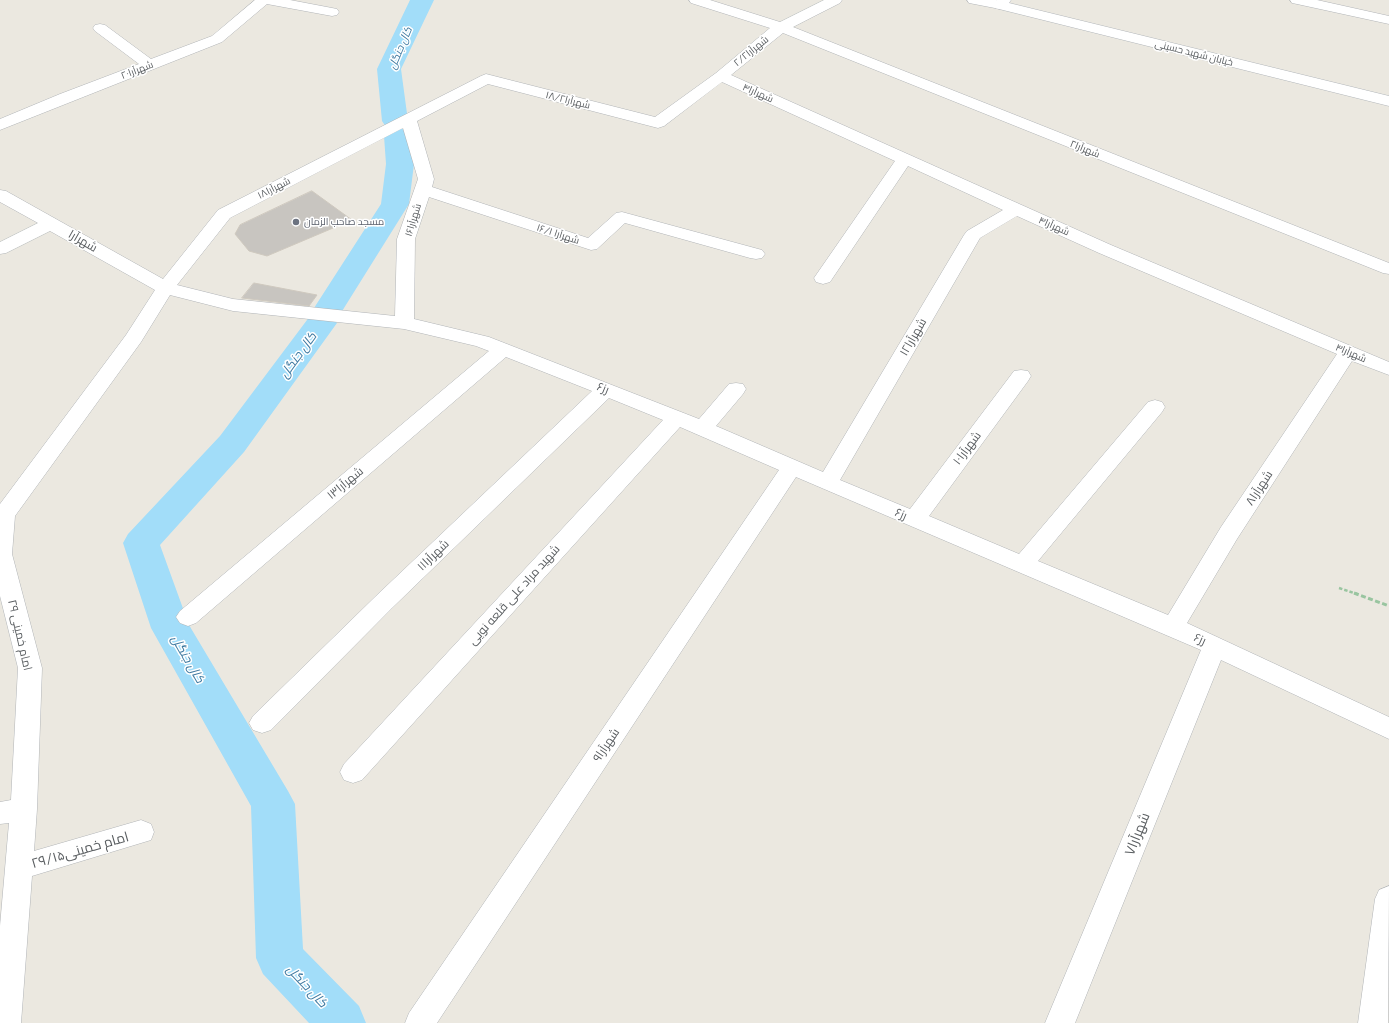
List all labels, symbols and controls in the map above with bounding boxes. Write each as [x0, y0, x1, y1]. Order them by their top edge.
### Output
water label: کال جنگل [385, 25, 415, 71]
street label: شهرآرا۲/۲ [731, 33, 771, 69]
street label: خیابان شهید حسینی [1154, 37, 1234, 69]
street label: شهرآرا۲۰ [119, 58, 155, 82]
street label: شهرآرا۴ [741, 81, 775, 105]
street label: شهرآرا۱۸/۲ [544, 89, 592, 111]
street label: شهرآرا۲ [1068, 138, 1102, 160]
street label: شهرآرا۱۸ [256, 175, 292, 201]
street label: شهرآرا۱۶ [402, 202, 424, 238]
street label: شهرآرا۴ [1037, 214, 1071, 238]
place label: مسجد صاحب الزمان [304, 216, 384, 228]
marker: مسجد صاحب الزمان [291, 217, 301, 227]
street label: شهرآرا ۱۶/۱ [535, 221, 581, 247]
street label: شهرآرا [66, 227, 100, 255]
street label: شهرآرا۱۲ [896, 316, 930, 358]
water label: کال جنگل [276, 329, 320, 381]
street label: شهرآرا۴ [1334, 341, 1368, 365]
street label: رز۶ [595, 379, 611, 397]
street label: شهرآرا۱۰ [950, 429, 984, 467]
street label: شهرآرا۱۳ [324, 464, 366, 502]
street label: شهرآرا۸ [1242, 468, 1276, 508]
street label: رز۶ [893, 505, 909, 523]
street label: شهرآرا۱۱ [414, 536, 452, 574]
street label: شهید مراد علی قلعه نویی [465, 542, 563, 648]
street label: امام خمینی ۲۹ [5, 598, 35, 672]
street label: رز۶ [1192, 630, 1208, 648]
water label: کال جنگل [168, 632, 208, 686]
street label: شهرآرا۹ [590, 726, 622, 764]
street label: شهرآرا۷ [1121, 810, 1153, 858]
street label: امام خمینی۲۹/۱۵ [29, 828, 131, 872]
water label: کال جنگل [283, 961, 331, 1011]

